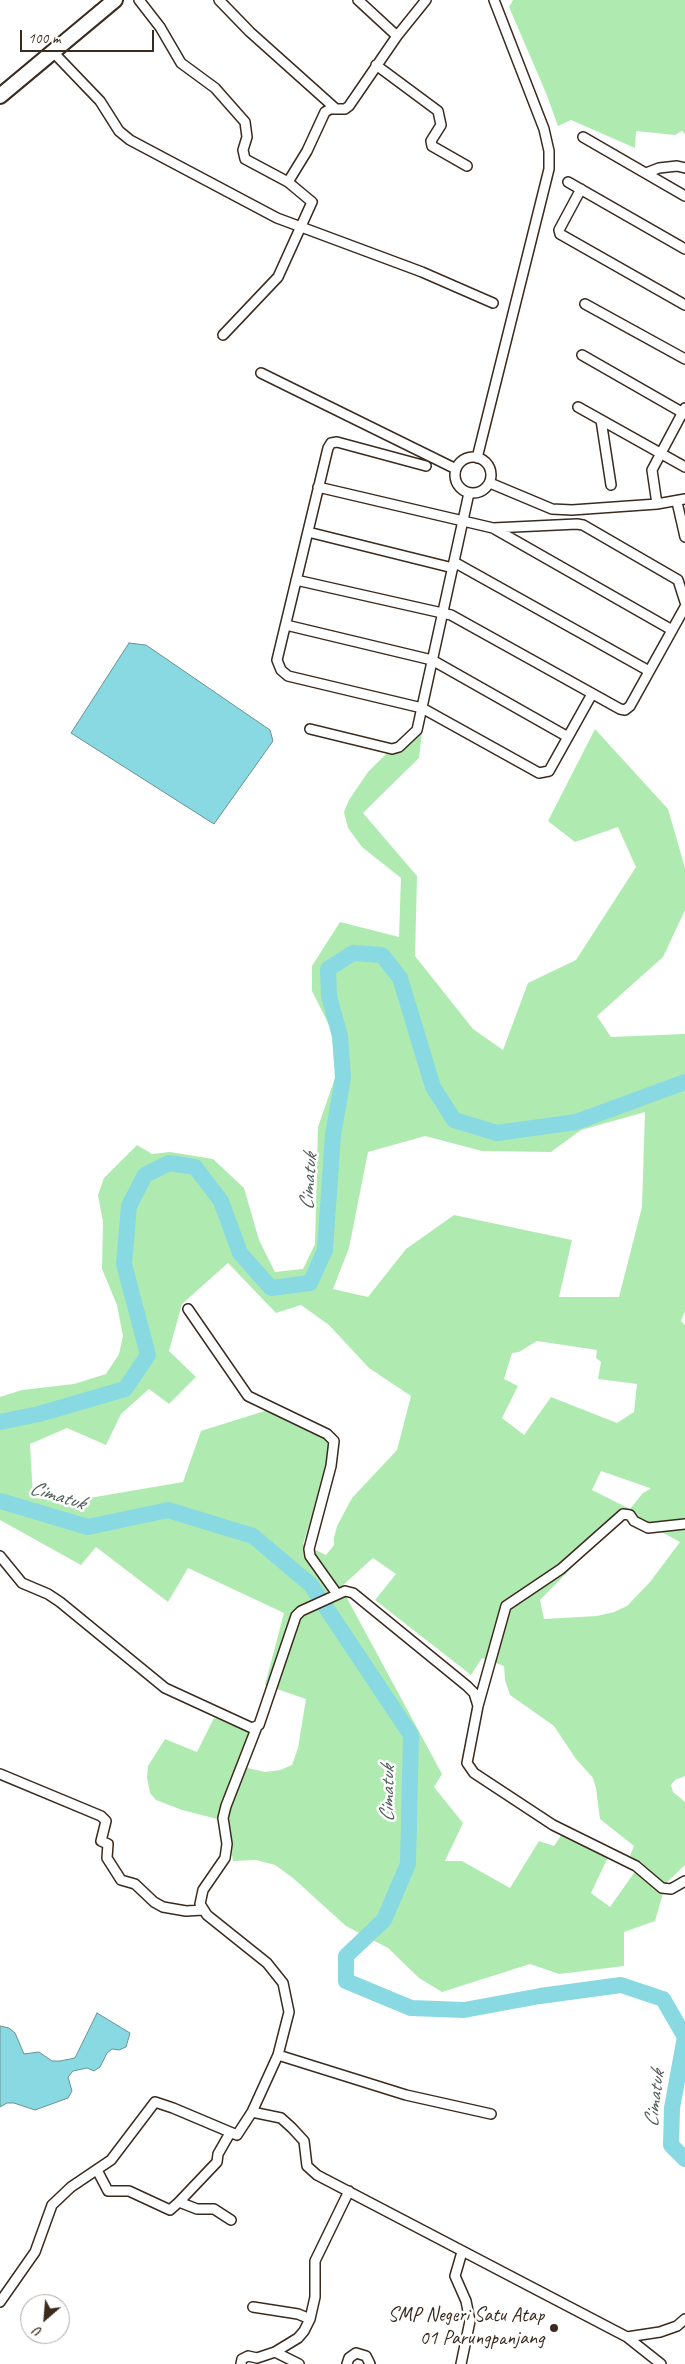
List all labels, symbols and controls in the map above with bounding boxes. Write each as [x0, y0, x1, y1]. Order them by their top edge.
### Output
scale bar [22, 20, 156, 52]
text: 100 m [28, 29, 60, 48]
water label: Cimatuk [294, 1153, 324, 1211]
water label: Cimatuk [26, 1476, 88, 1516]
water label: Cimatuk [375, 1766, 401, 1822]
water label: Cimatuk [639, 2069, 671, 2129]
north arrow [20, 2294, 70, 2344]
place label: SMP Negeri Satu Atap 01 Parungpanjang [388, 2304, 544, 2351]
marker: SMP Negeri Satu Atap 01 Parungpanjang [548, 2322, 560, 2334]
text: U [32, 2323, 45, 2341]

